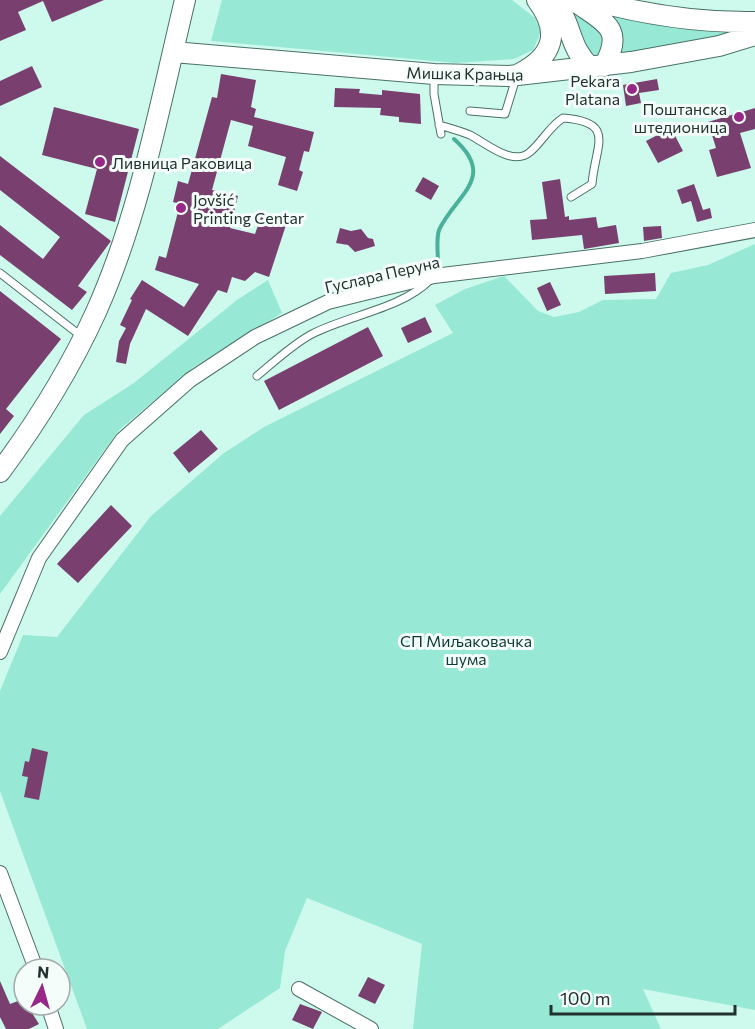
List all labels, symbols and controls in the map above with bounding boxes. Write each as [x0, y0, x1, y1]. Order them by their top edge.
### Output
street label: Мишка Крањца [406, 62, 524, 84]
place label: Pekara Platana [565, 71, 620, 108]
marker: Pekara Platana [625, 82, 639, 96]
place label: Поштанска штедионица [634, 99, 727, 136]
marker: Поштанска штедионица [732, 110, 746, 124]
place label: Ливница Раковица [112, 153, 252, 172]
marker: Ливница Раковица [93, 155, 107, 169]
place label: Jovšić Printing Centar [193, 190, 305, 227]
marker: Jovšić Printing Centar [174, 201, 188, 215]
street label: Гуслара Перуна [323, 252, 441, 296]
park label: СП Миљаковачка шума [400, 631, 532, 668]
north arrow [12, 957, 72, 1017]
text: N [37, 962, 50, 982]
scale bar [551, 978, 736, 1016]
text: 100 m [560, 987, 610, 1009]

